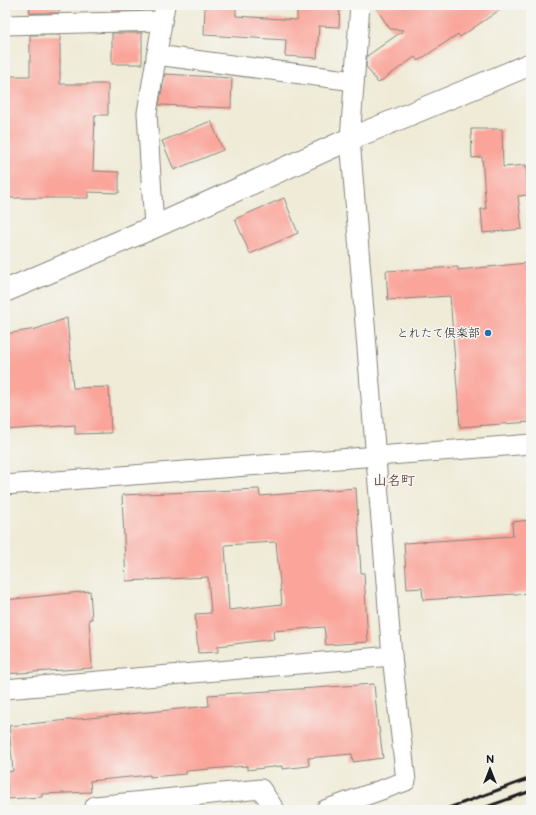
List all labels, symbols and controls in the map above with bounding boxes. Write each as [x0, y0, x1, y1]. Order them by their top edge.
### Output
place label: とれたて倶楽部 [396, 326, 480, 341]
marker: とれたて倶楽部 [483, 328, 493, 338]
district label: 山名町 [373, 472, 415, 489]
north arrow [470, 749, 510, 789]
text: N [486, 753, 494, 766]

